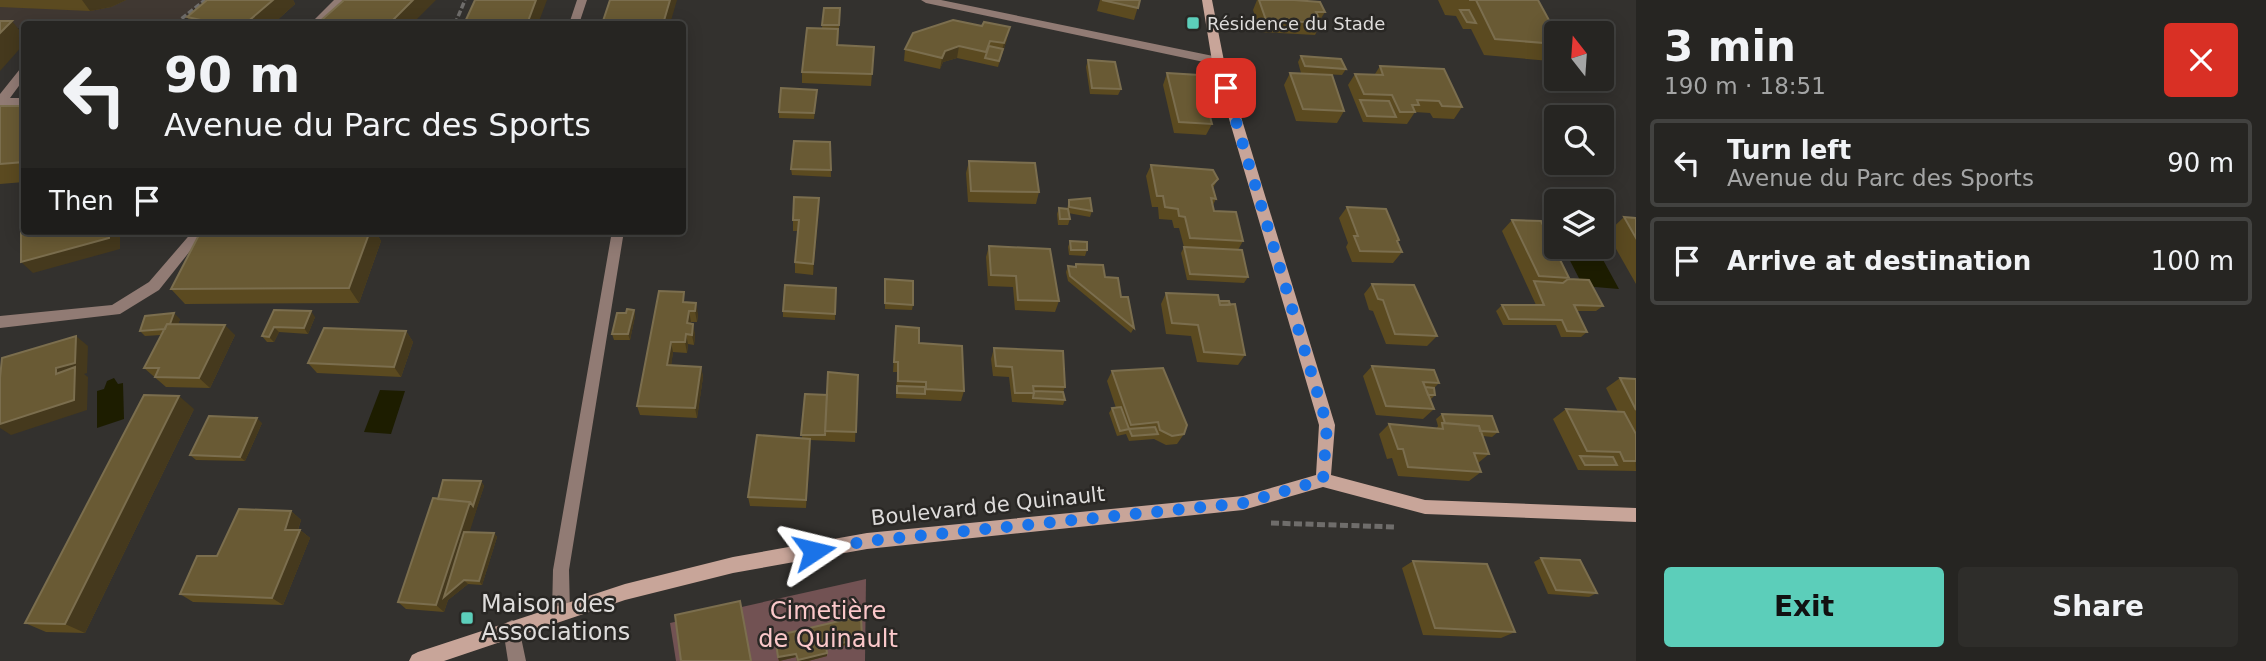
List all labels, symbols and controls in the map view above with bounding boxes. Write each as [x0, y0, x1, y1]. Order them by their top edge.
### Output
place label: Résidence du Stade [1207, 13, 1385, 34]
marker: Résidence du Stade [1185, 15, 1201, 31]
north arrow [1544, 21, 1614, 91]
map controls [1544, 21, 1614, 259]
text: 3 min [1664, 22, 1796, 71]
button: close [2164, 23, 2238, 97]
text: 90 m [164, 47, 300, 104]
icon: left [49, 49, 140, 140]
pin [1196, 58, 1256, 118]
icon: arrive [1207, 69, 1245, 107]
text: 190 m · 18:51 [1664, 73, 1826, 99]
button: search [1544, 105, 1614, 175]
text: Avenue du Parc des Sports [164, 106, 591, 144]
text: Turn left [1727, 135, 1851, 165]
icon: left [1668, 144, 1706, 182]
text: 90 m [2167, 148, 2234, 178]
text: Avenue du Parc des Sports [1727, 165, 2034, 191]
icon: arrive [128, 182, 166, 220]
text: Then [49, 186, 114, 216]
button: layers [1544, 189, 1614, 259]
icon: arrive [1668, 242, 1706, 280]
text: Arrive at destination [1727, 246, 2031, 276]
text: 100 m [2151, 246, 2234, 276]
street label: Boulevard de Quinault [870, 482, 1106, 530]
position arrow [777, 514, 851, 588]
button: Exit [1664, 567, 1944, 647]
button: Share [1958, 567, 2238, 647]
place label: Maison des Associations [481, 590, 630, 646]
park label: Cimetière de Quinault [758, 597, 898, 653]
marker: Maison des Associations [459, 610, 475, 626]

